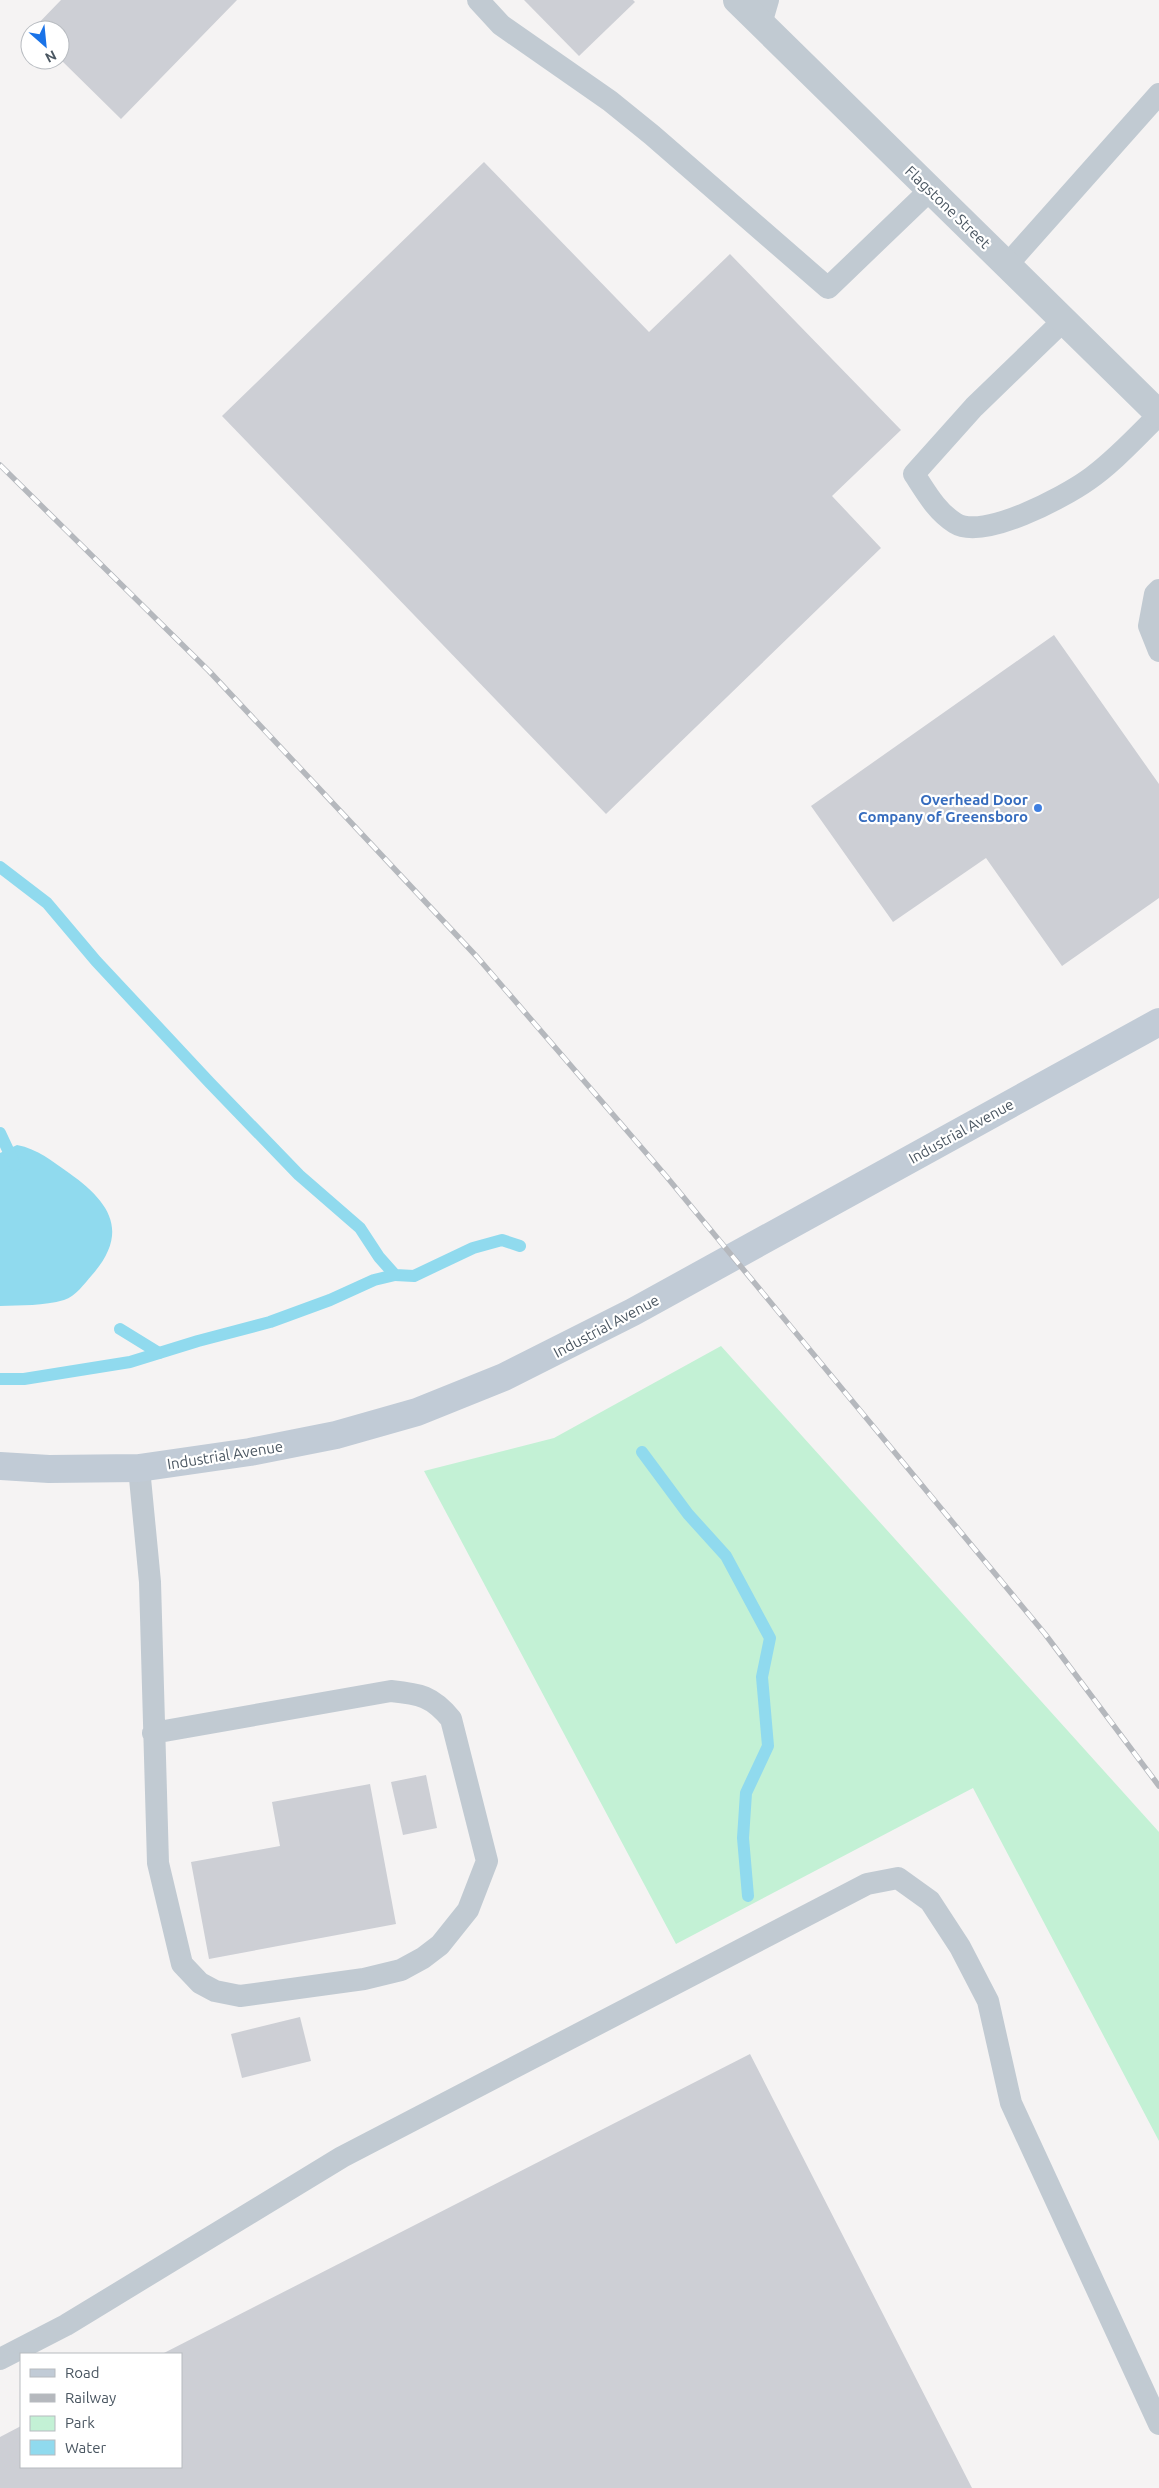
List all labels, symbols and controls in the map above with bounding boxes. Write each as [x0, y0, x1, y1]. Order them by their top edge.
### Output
north arrow [20, 20, 70, 70]
text: N [43, 47, 59, 66]
street label: Flagstone Street [902, 162, 994, 252]
place label: Overhead Door Company of Greensboro [858, 791, 1029, 825]
marker: Overhead Door Company of Greensboro [1032, 802, 1044, 814]
street label: Industrial Avenue [906, 1095, 1016, 1167]
street label: Industrial Avenue [550, 1291, 662, 1361]
street label: Industrial Avenue [166, 1437, 284, 1473]
legend [20, 2353, 182, 2468]
text: Road [65, 2364, 100, 2381]
text: Railway [65, 2389, 116, 2406]
text: Park [65, 2414, 95, 2431]
text: Water [65, 2439, 106, 2456]

